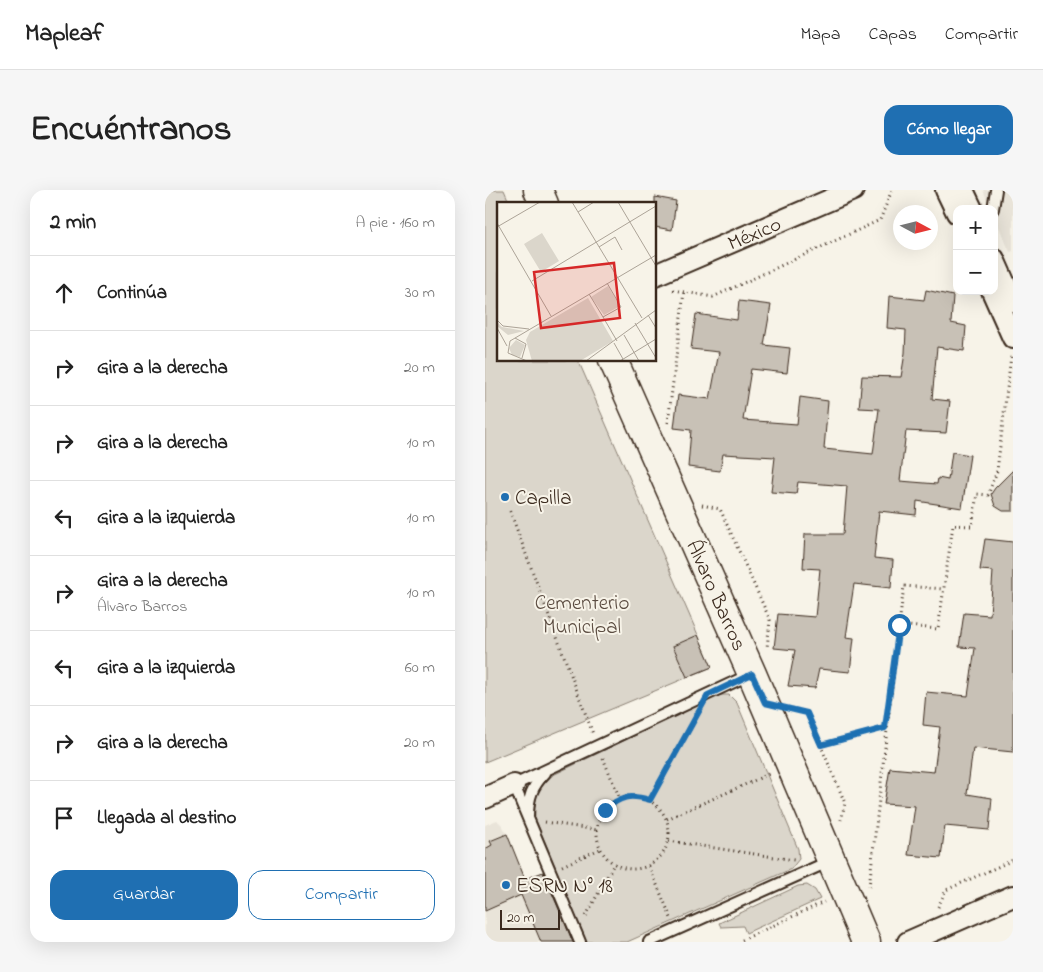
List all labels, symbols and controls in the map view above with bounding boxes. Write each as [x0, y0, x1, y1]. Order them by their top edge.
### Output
text: Mapleaf [25, 17, 104, 52]
text: Mapa [800, 22, 841, 48]
text: Capas [869, 22, 917, 48]
text: Compartir [945, 22, 1018, 48]
text: Encuéntranos [30, 105, 232, 156]
button: Cómo llegar [884, 105, 1013, 155]
inset map [497, 202, 656, 361]
north arrow [893, 205, 938, 250]
map controls [953, 205, 998, 295]
button: + [953, 205, 998, 250]
text: 2 min [50, 208, 96, 238]
street label: México [723, 210, 786, 260]
text: A pie · 160 m [356, 211, 435, 235]
button: − [953, 250, 998, 295]
icon: ahead [50, 279, 78, 307]
text: Continúa [97, 280, 167, 307]
text: 30 m [405, 281, 435, 305]
icon: right [50, 354, 78, 382]
text: Gira a la derecha [97, 355, 228, 382]
text: 20 m [404, 356, 435, 380]
icon: right [50, 429, 78, 457]
text: Gira a la derecha [97, 430, 228, 457]
text: 10 m [407, 431, 435, 455]
place label: Capilla [515, 484, 571, 514]
marker: Capilla [499, 491, 511, 503]
icon: left [50, 504, 78, 532]
text: Gira a la izquierda [97, 505, 235, 532]
text: 10 m [407, 506, 435, 530]
street label: Álvaro Barros [677, 535, 754, 656]
text: Gira a la derecha [97, 568, 228, 595]
icon: right [50, 579, 78, 607]
text: 10 m [407, 581, 435, 605]
park label: Cementerio Municipal [535, 589, 629, 643]
text: Álvaro Barros [97, 595, 187, 619]
route start [888, 614, 911, 637]
icon: left [50, 654, 78, 682]
text: Gira a la izquierda [97, 655, 235, 682]
text: 60 m [405, 656, 435, 680]
icon: right [50, 729, 78, 757]
text: Gira a la derecha [97, 730, 228, 757]
text: 20 m [404, 731, 435, 755]
route end [594, 799, 617, 822]
icon: arrive [50, 804, 78, 832]
text: Llegada al destino [97, 805, 236, 832]
button: Guardar [50, 870, 238, 920]
button: Compartir [248, 870, 435, 920]
place label: ESRN N° 18 [516, 872, 613, 902]
marker: ESRN N° 18 [500, 879, 512, 891]
scale bar [500, 907, 560, 930]
text: 20 m [507, 908, 534, 929]

